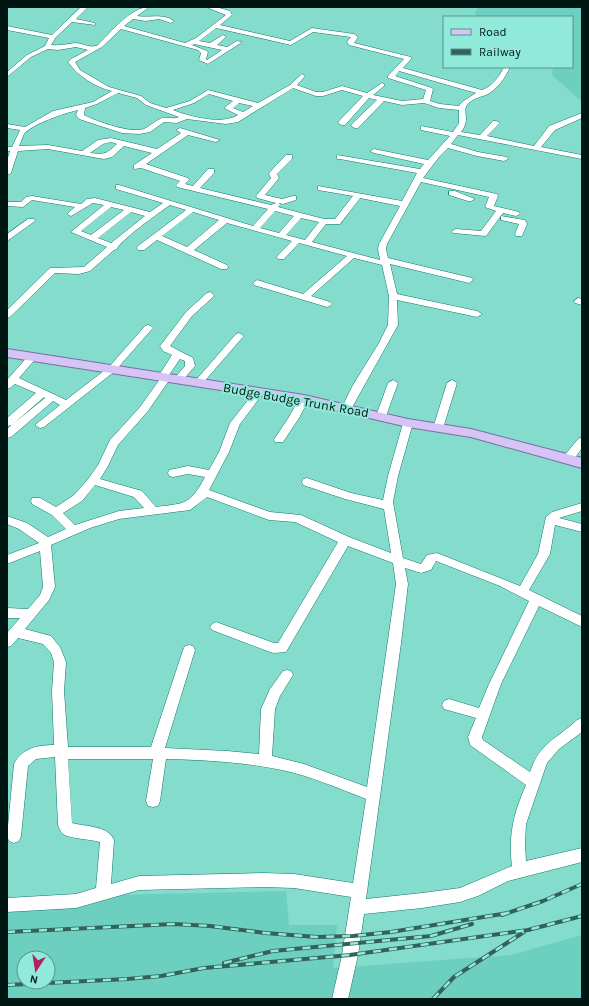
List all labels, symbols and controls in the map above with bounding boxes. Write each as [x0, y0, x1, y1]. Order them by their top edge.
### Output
legend [443, 16, 573, 68]
text: Road [479, 25, 507, 39]
text: Railway [479, 45, 521, 59]
street label: Budge Budge Trunk Road [222, 380, 370, 420]
north arrow [16, 950, 56, 990]
text: N [29, 972, 39, 986]

